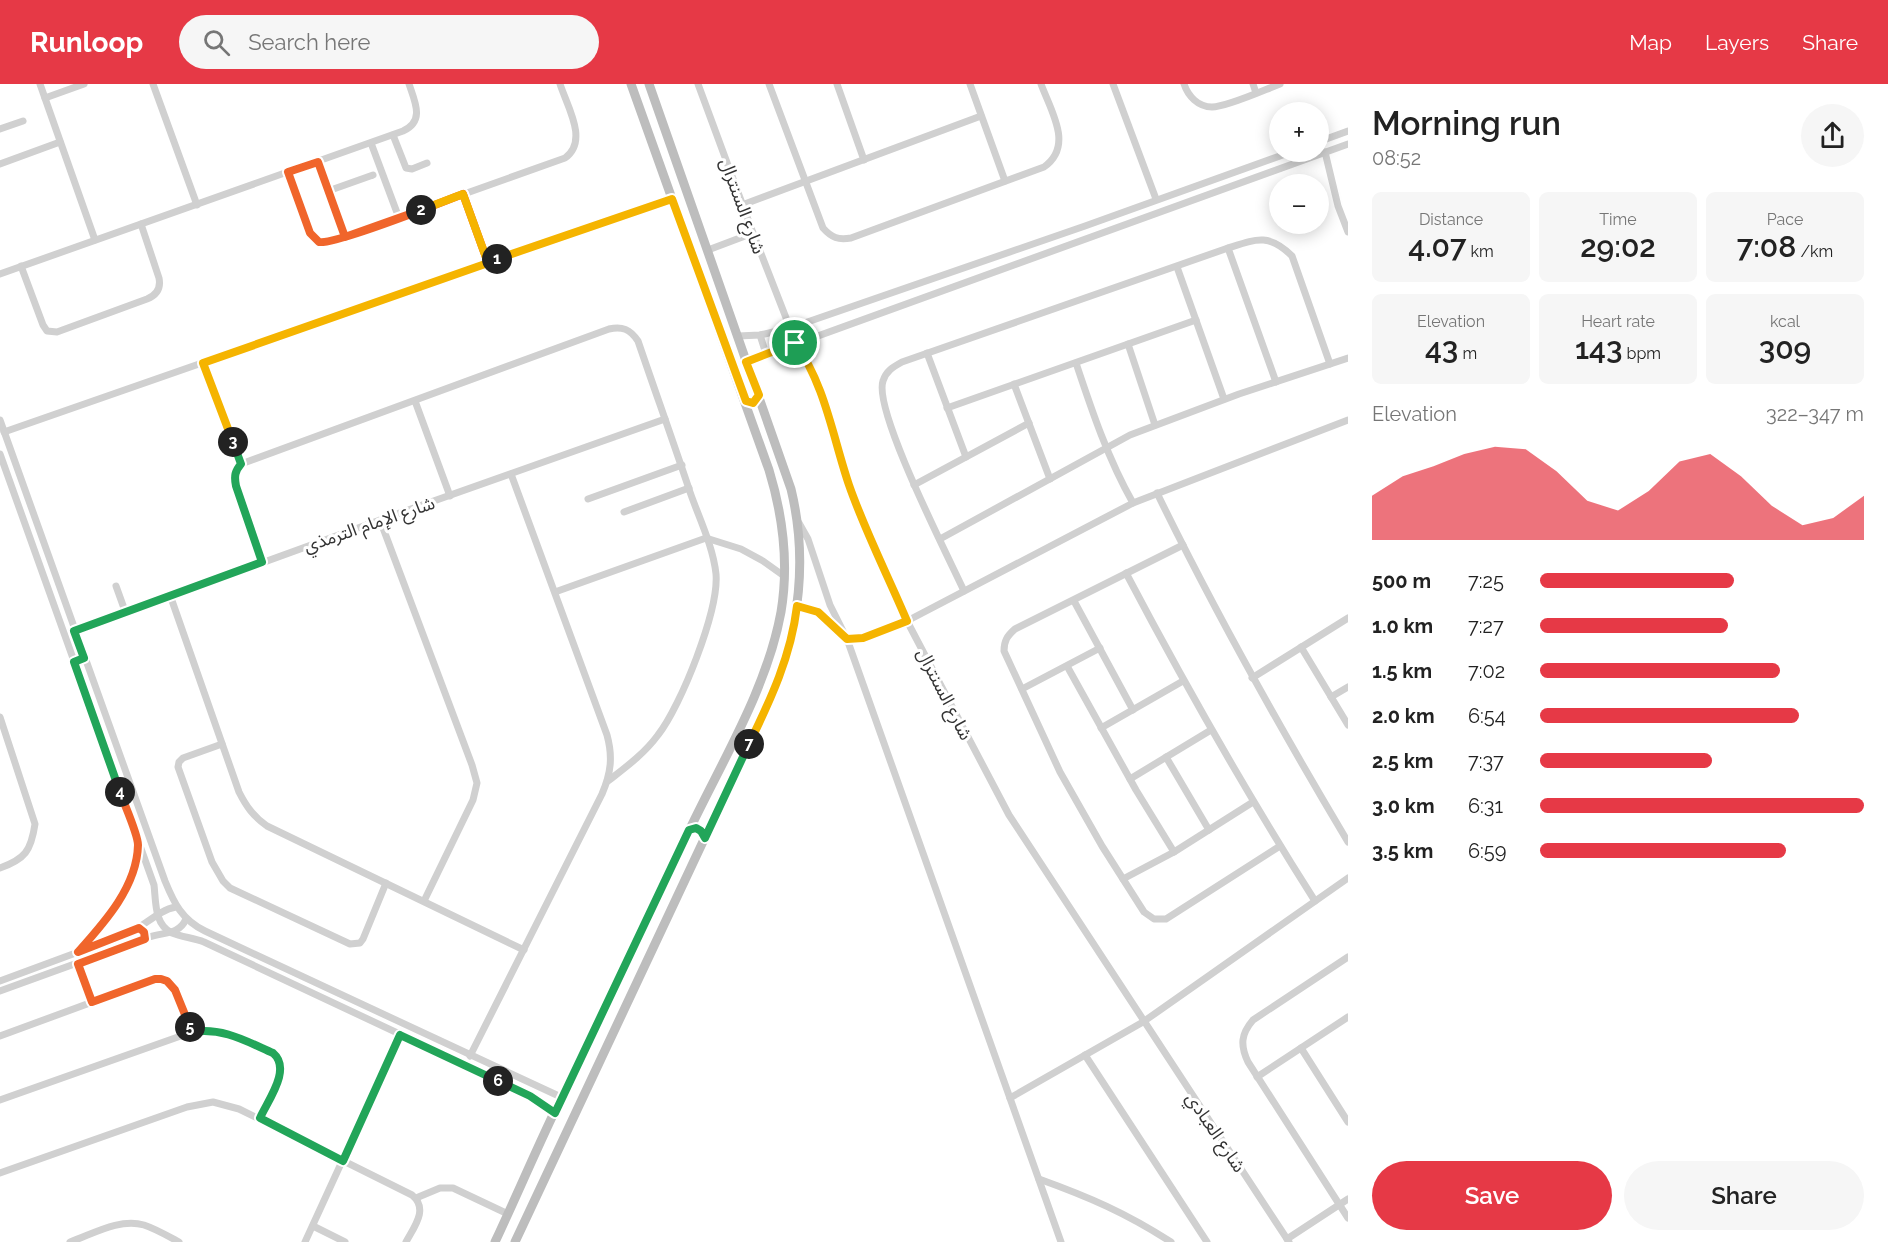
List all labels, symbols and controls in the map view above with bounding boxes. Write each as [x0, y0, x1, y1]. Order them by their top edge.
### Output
search box [179, 15, 599, 69]
text: Runloop [30, 26, 143, 59]
icon: search [200, 26, 233, 59]
text: Search here [248, 29, 370, 55]
text: Map [1629, 30, 1672, 55]
text: Layers [1705, 30, 1769, 55]
text: Share [1802, 30, 1858, 55]
map controls [1269, 102, 1329, 234]
button: + [1269, 102, 1329, 162]
text: Morning run [1372, 104, 1561, 143]
button: share [1801, 104, 1864, 167]
text: 08:52 [1372, 146, 1421, 170]
street label: شارع السنترال [712, 155, 770, 258]
button: − [1269, 174, 1329, 234]
pin: 2 [406, 195, 436, 225]
text: 2 [416, 200, 426, 219]
text: Distance [1419, 210, 1483, 229]
text: Time [1599, 210, 1637, 229]
text: Pace [1767, 210, 1803, 229]
text: 4.07 [1408, 229, 1466, 264]
text: 29:02 [1580, 229, 1656, 264]
text: 7:08 [1737, 229, 1796, 264]
text: km [1466, 242, 1494, 261]
text: /km [1796, 242, 1833, 261]
pin: 1 [482, 244, 512, 274]
text: 1 [493, 249, 501, 268]
text: Elevation [1417, 312, 1485, 331]
text: Heart rate [1581, 312, 1655, 331]
text: kcal [1770, 312, 1800, 331]
pin [769, 317, 820, 368]
icon: arrive [778, 326, 811, 359]
text: 43 [1425, 331, 1458, 366]
text: 143 [1575, 331, 1623, 366]
text: 309 [1759, 331, 1811, 366]
text: m [1458, 344, 1477, 363]
text: bpm [1623, 344, 1661, 363]
text: Elevation [1372, 402, 1457, 426]
text: 322–347 m [1766, 402, 1864, 426]
pin: 3 [218, 427, 248, 457]
text: 3 [229, 432, 237, 451]
street label: شارع الإمام الترمذي [301, 492, 439, 560]
text: 500 m [1372, 569, 1431, 593]
text: 7:25 [1468, 569, 1504, 593]
text: 1.0 km [1372, 614, 1433, 638]
text: 7:27 [1468, 614, 1504, 638]
street label: شارع السنترال [909, 645, 977, 745]
text: 1.5 km [1372, 659, 1432, 683]
text: 7:02 [1468, 659, 1505, 683]
text: 2.0 km [1372, 704, 1435, 728]
text: 6:54 [1468, 704, 1506, 728]
pin: 7 [734, 729, 764, 759]
text: 7 [745, 734, 753, 753]
text: 2.5 km [1372, 749, 1433, 773]
text: 7:37 [1468, 749, 1504, 773]
pin: 4 [105, 777, 135, 807]
text: 4 [115, 782, 125, 801]
text: 3.0 km [1372, 794, 1435, 818]
text: 6:31 [1468, 794, 1503, 818]
text: 3.5 km [1372, 839, 1433, 863]
text: 6:59 [1468, 839, 1506, 863]
pin: 5 [175, 1012, 205, 1042]
text: 5 [186, 1017, 194, 1036]
pin: 6 [483, 1066, 513, 1096]
text: 6 [493, 1071, 503, 1090]
street label: شارع العبادي [1178, 1088, 1250, 1178]
button: Save [1372, 1161, 1612, 1230]
button: Share [1624, 1161, 1864, 1230]

